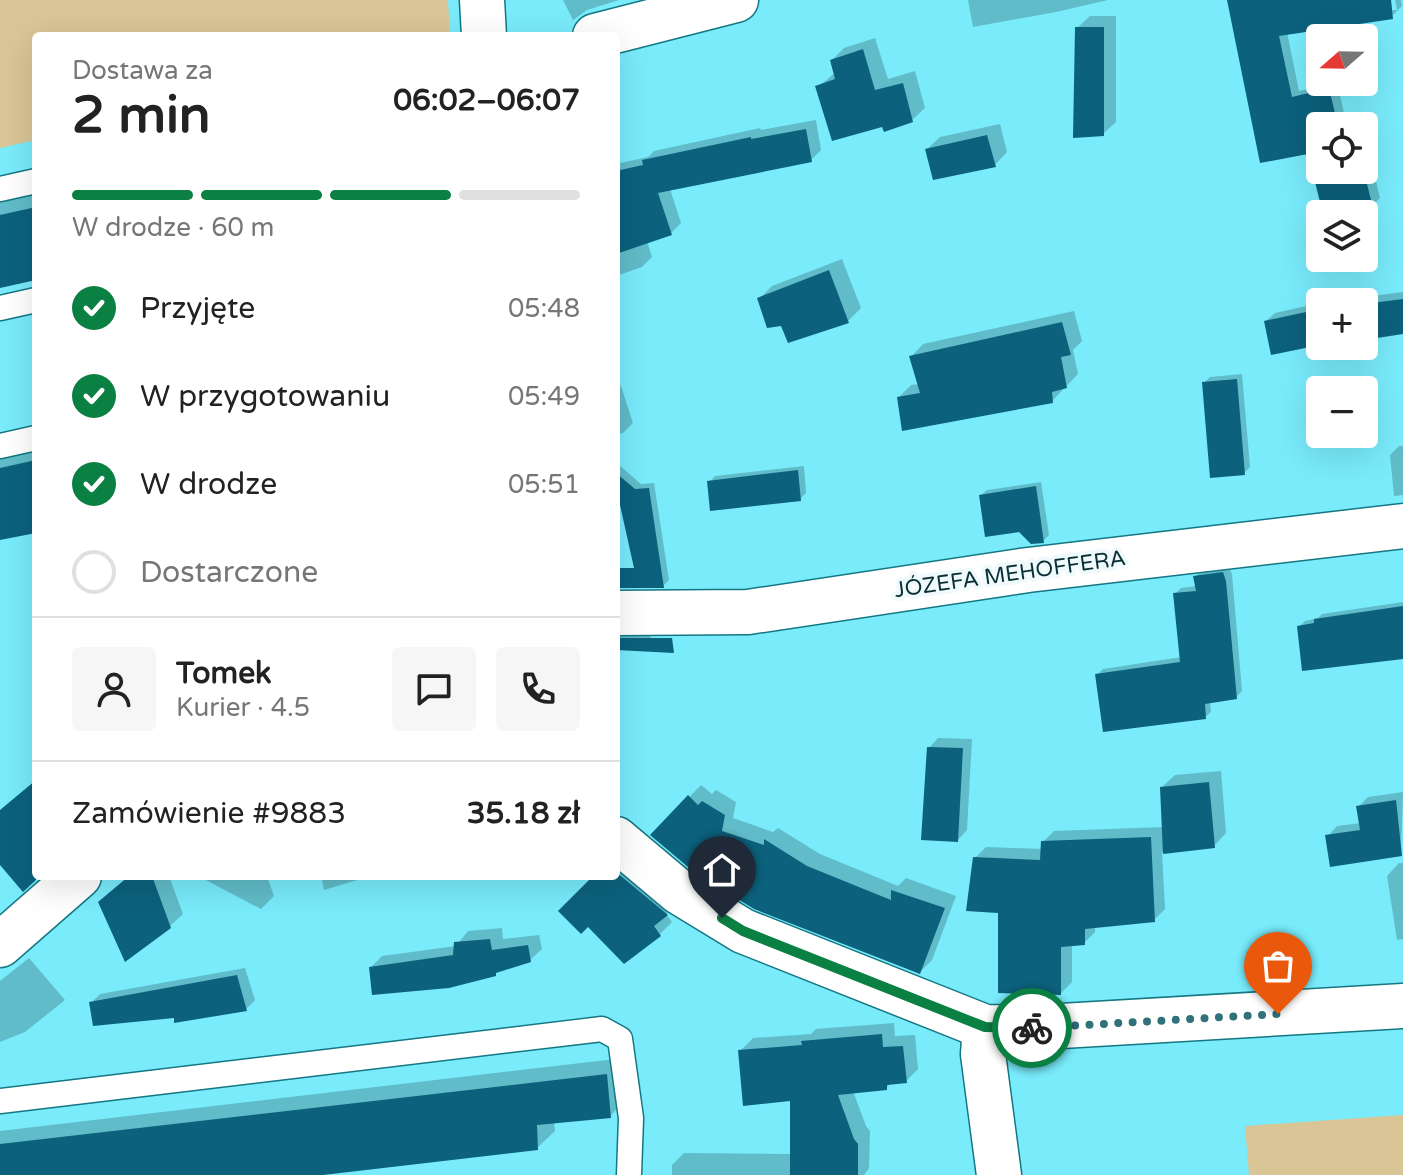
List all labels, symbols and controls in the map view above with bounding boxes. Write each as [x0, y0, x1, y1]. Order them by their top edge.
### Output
north arrow [1306, 24, 1378, 96]
map controls [1306, 24, 1378, 448]
text: Dostawa za [72, 55, 213, 86]
text: 06:02–06:07 [393, 82, 580, 119]
text: 2 min [72, 84, 211, 147]
button: locate [1306, 112, 1378, 184]
button: layers [1306, 200, 1378, 272]
text: W drodze · 60 m [72, 212, 274, 243]
icon: check [72, 286, 116, 330]
button: + [1306, 288, 1378, 360]
text: Przyjęte [140, 290, 255, 327]
text: 05:48 [508, 293, 580, 324]
icon: check [72, 374, 116, 418]
button: − [1306, 376, 1378, 448]
text: W przygotowaniu [140, 378, 390, 415]
text: 05:49 [508, 381, 580, 412]
icon: check [72, 462, 116, 506]
text: W drodze [140, 466, 277, 503]
text: 05:51 [508, 469, 580, 500]
street label: JÓZEFA MEHOFFERA [893, 544, 1127, 603]
text: Dostarczone [140, 554, 318, 591]
button: person [72, 647, 156, 731]
button: chat [392, 647, 476, 731]
button: phone [496, 647, 580, 731]
text: Tomek [176, 655, 271, 692]
text: Kurier · 4.5 [176, 692, 310, 723]
text: Zamówienie #9883 [72, 795, 346, 832]
text: 35.18 zł [467, 795, 580, 832]
pin [688, 836, 756, 918]
icon: home [700, 848, 744, 892]
pin [1244, 932, 1312, 1014]
icon: bag [1256, 944, 1300, 988]
courier [992, 988, 1072, 1068]
icon: bike [1010, 1006, 1054, 1050]

